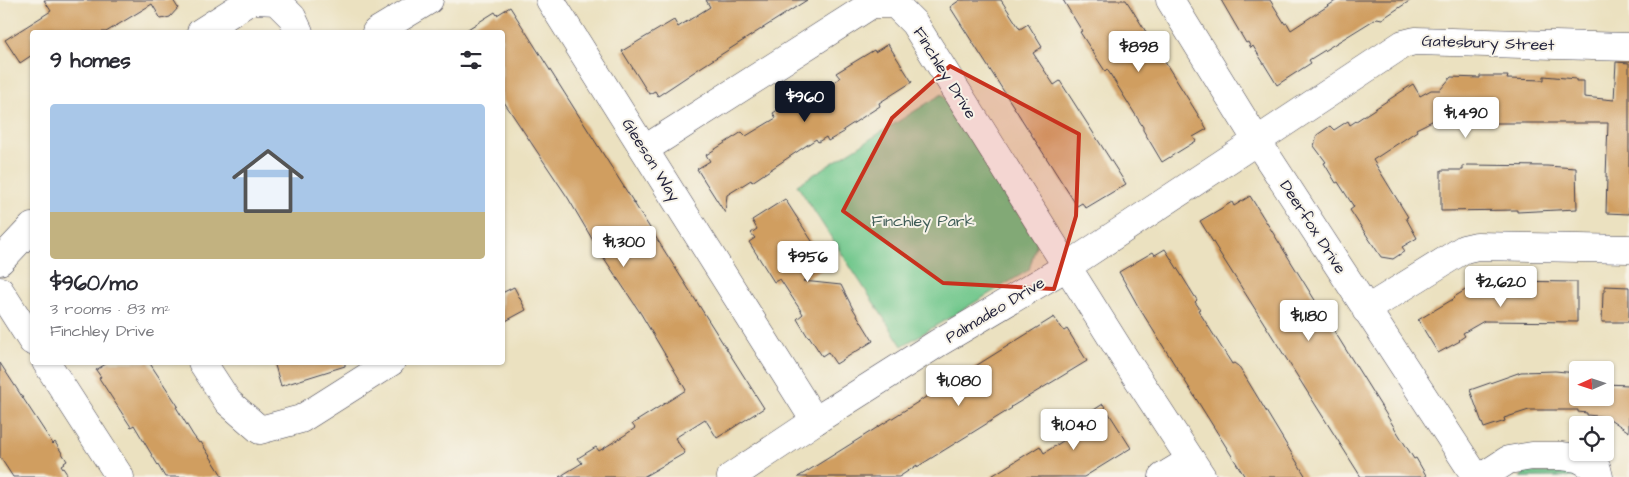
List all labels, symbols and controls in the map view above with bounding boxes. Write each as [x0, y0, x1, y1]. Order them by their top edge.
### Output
street label: Finchley Drive [907, 23, 982, 124]
pin: $898 [1109, 30, 1169, 73]
street label: Gatesbury Street [1421, 30, 1555, 57]
text: $898 [1120, 36, 1158, 58]
text: 9 homes [50, 46, 131, 75]
icon: filters [457, 46, 485, 74]
pin: $960 [775, 80, 835, 123]
text: $960 [786, 86, 824, 108]
pin: $1,490 [1425, 96, 1507, 139]
text: $1,490 [1444, 102, 1488, 124]
street label: Gleeson Way [616, 114, 685, 207]
icon: home [223, 136, 313, 226]
street label: Deerfox Drive [1274, 176, 1352, 278]
park label: Finchley Park [872, 210, 975, 233]
pin: $1,300 [583, 226, 665, 268]
text: $1,300 [603, 231, 645, 253]
pin: $956 [778, 240, 838, 283]
text: $956 [788, 246, 828, 268]
pin: $2,620 [1460, 266, 1542, 308]
text: $960/mo [50, 269, 138, 298]
street label: Palmadeo Drive [941, 271, 1049, 348]
text: $2,620 [1476, 271, 1526, 293]
text: 3 rooms · 83 m² [50, 298, 170, 320]
pin: $1,180 [1268, 300, 1350, 342]
text: $1,180 [1291, 305, 1327, 327]
text: Finchley Drive [50, 320, 154, 342]
north arrow [1569, 361, 1614, 406]
map controls [1569, 361, 1614, 461]
pin: $1,080 [918, 364, 1000, 407]
text: $1,080 [937, 370, 981, 392]
pin: $1,040 [1033, 408, 1115, 451]
text: $1,040 [1052, 414, 1096, 436]
button: locate [1569, 416, 1614, 461]

